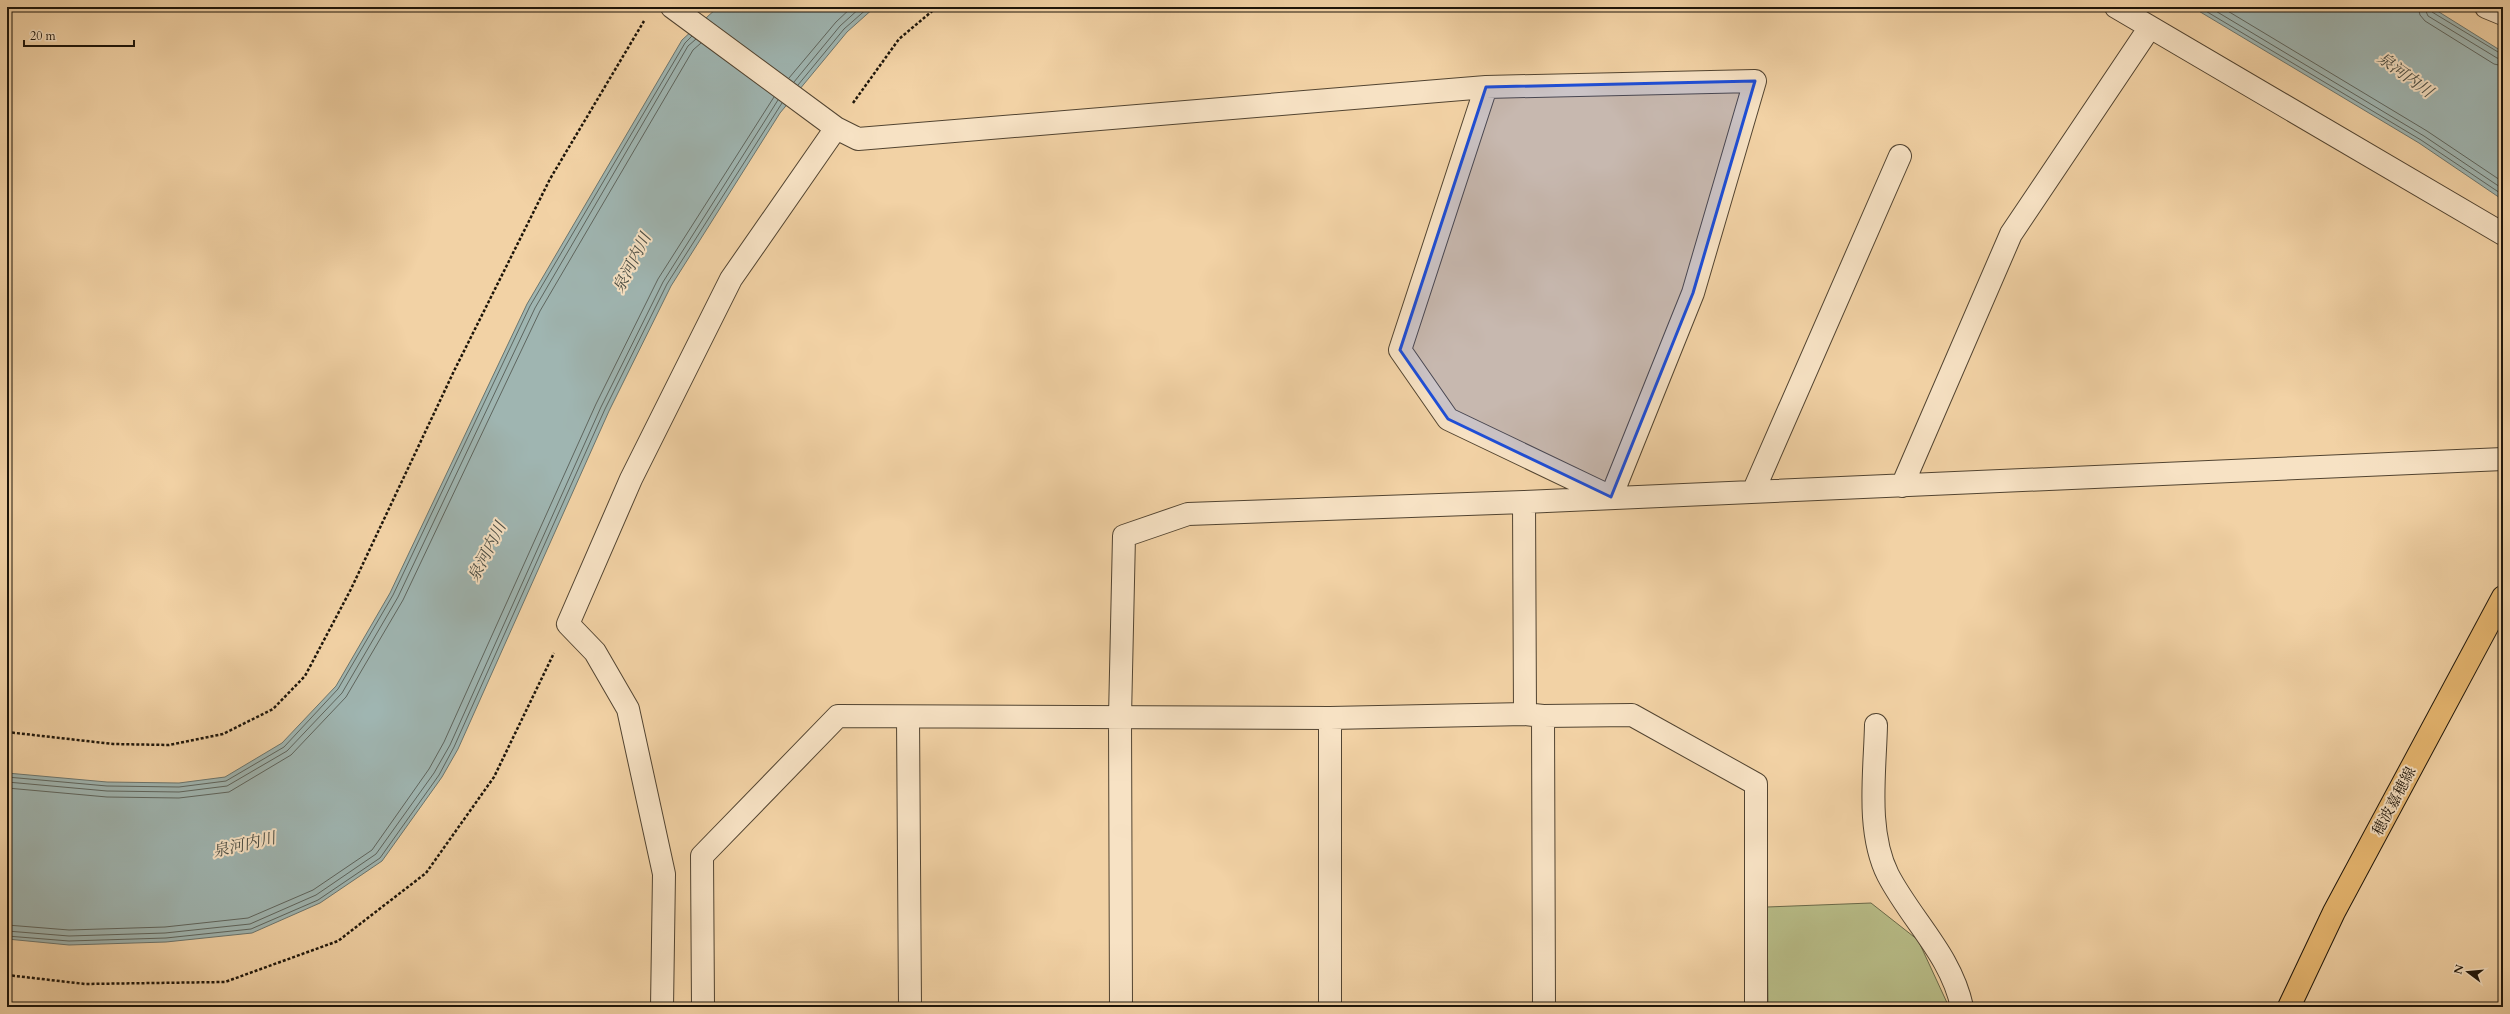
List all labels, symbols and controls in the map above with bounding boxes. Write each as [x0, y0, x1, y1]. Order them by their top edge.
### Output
scale bar [24, 22, 134, 48]
text: 20 m [30, 28, 57, 44]
water label: 泉河内川 [2373, 47, 2439, 104]
water label: 泉河内川 [608, 228, 657, 297]
water label: 泉河内川 [463, 517, 512, 586]
street label: 穂波嘉穂線 [2368, 763, 2420, 839]
water label: 泉河内川 [210, 827, 280, 863]
north arrow [2448, 952, 2488, 992]
text: N [2450, 962, 2468, 976]

